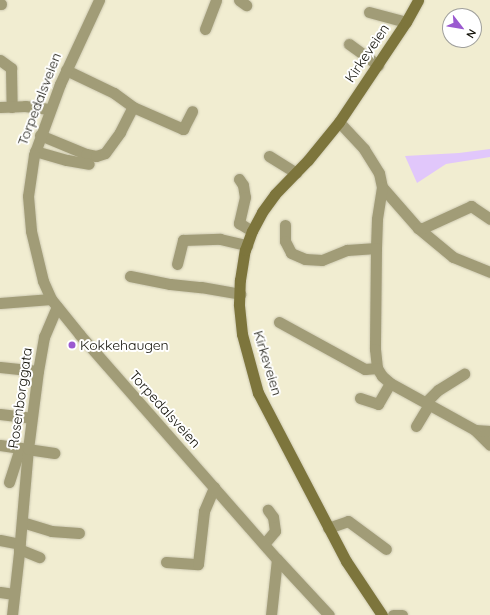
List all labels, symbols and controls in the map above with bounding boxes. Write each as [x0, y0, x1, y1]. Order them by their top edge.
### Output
north arrow [442, 8, 482, 48]
street label: Kirkeveien [341, 20, 393, 86]
text: N [463, 27, 480, 41]
street label: Torpedalsveien [14, 50, 64, 148]
street label: Kirkeveien [250, 328, 286, 398]
place label: Kokkehaugen [80, 337, 169, 353]
marker: Kokkehaugen [67, 340, 77, 350]
street label: Rosenborggata [5, 347, 35, 449]
street label: Torpedalsveien [126, 367, 204, 451]

